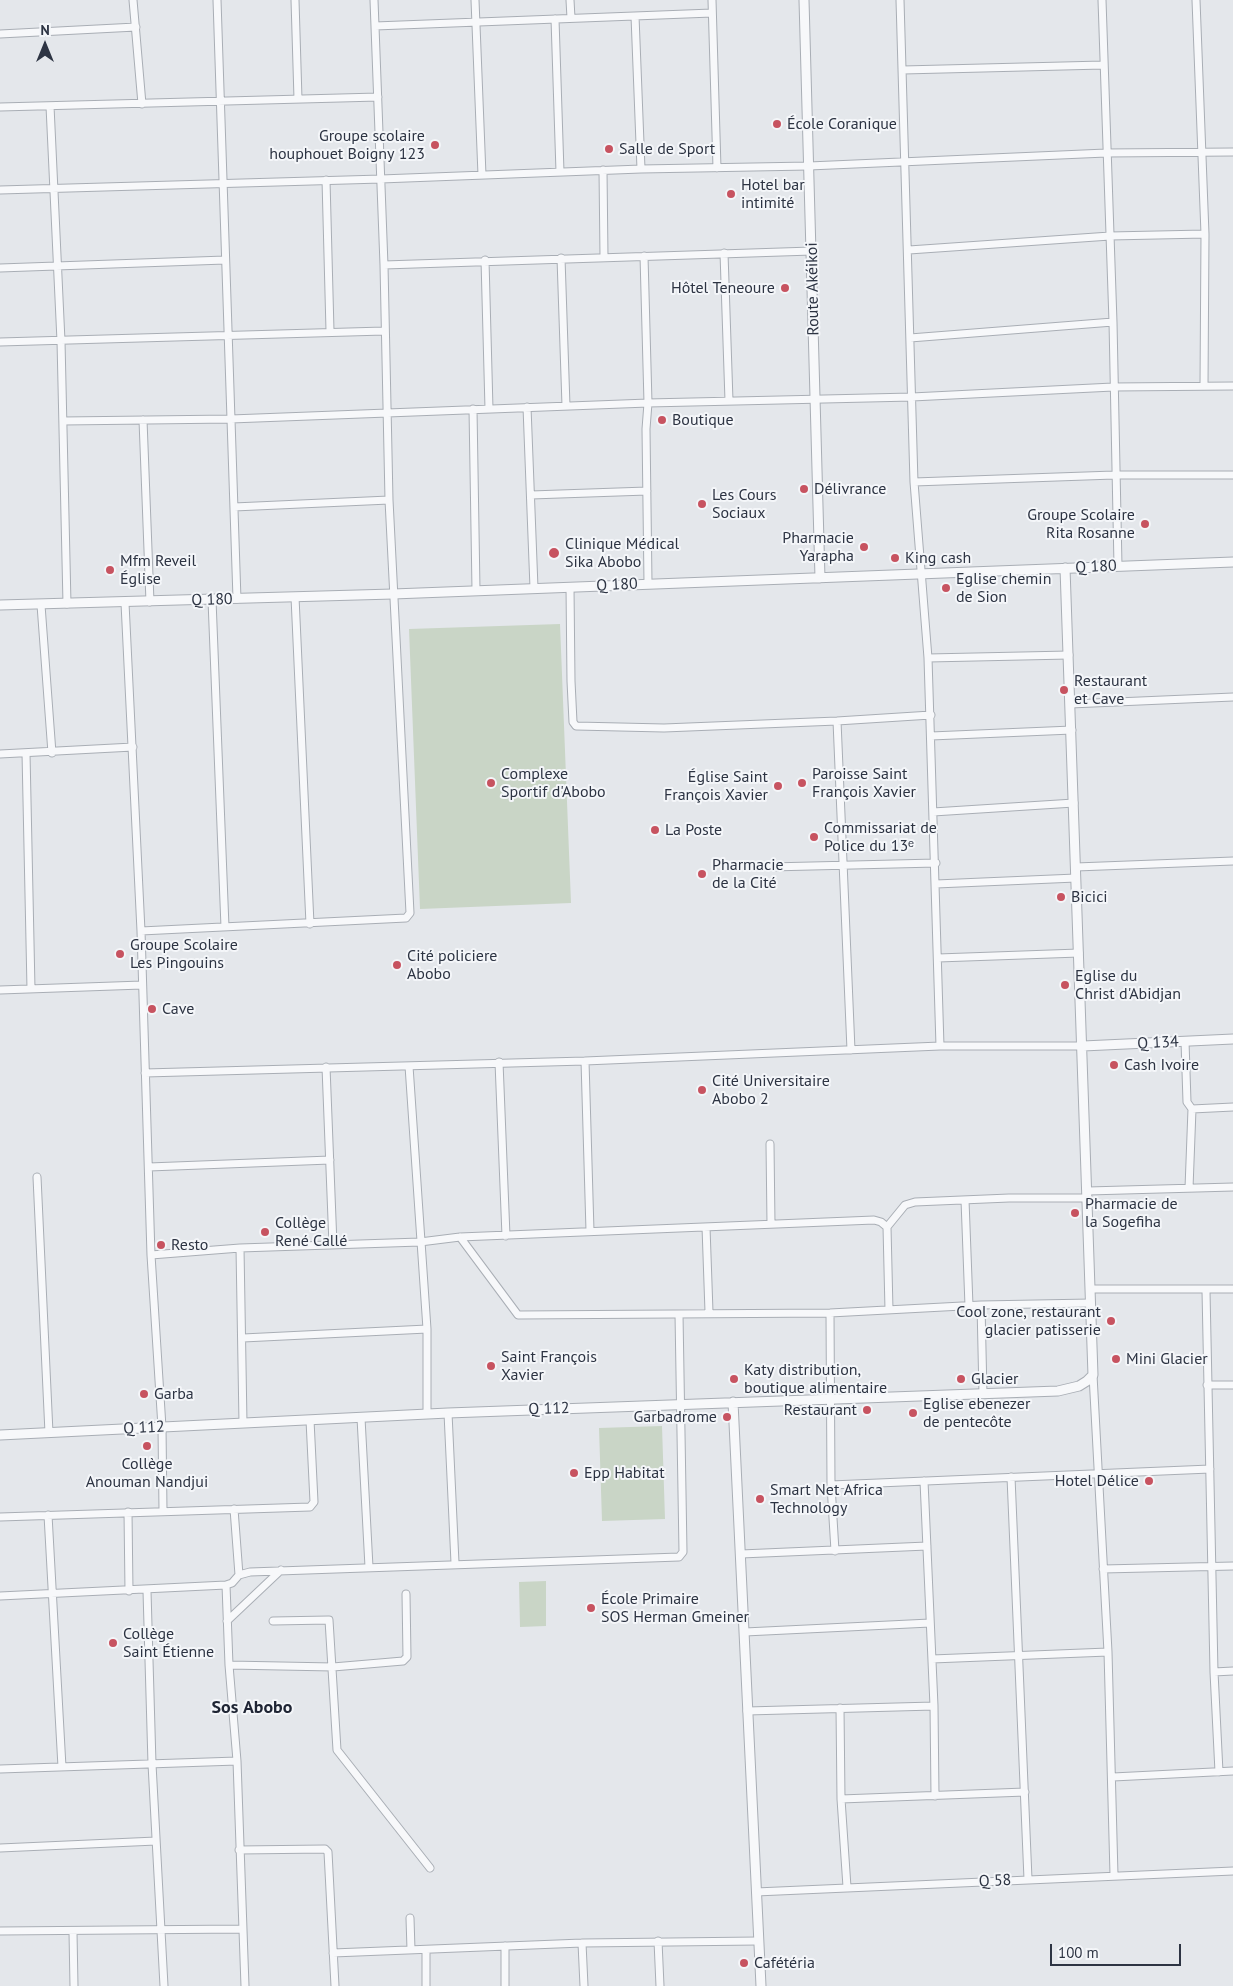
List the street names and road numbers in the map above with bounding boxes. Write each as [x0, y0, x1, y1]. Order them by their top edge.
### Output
street label: Route Akéikoi [803, 242, 823, 336]
street label: Q 180 [1075, 556, 1117, 578]
street label: Q 180 [596, 574, 638, 596]
street label: Q 180 [191, 590, 233, 610]
street label: Q 134 [1137, 1032, 1179, 1054]
street label: Q 112 [528, 1399, 570, 1419]
street label: Q 112 [123, 1417, 165, 1439]
street label: Q 58 [978, 1871, 1012, 1891]

